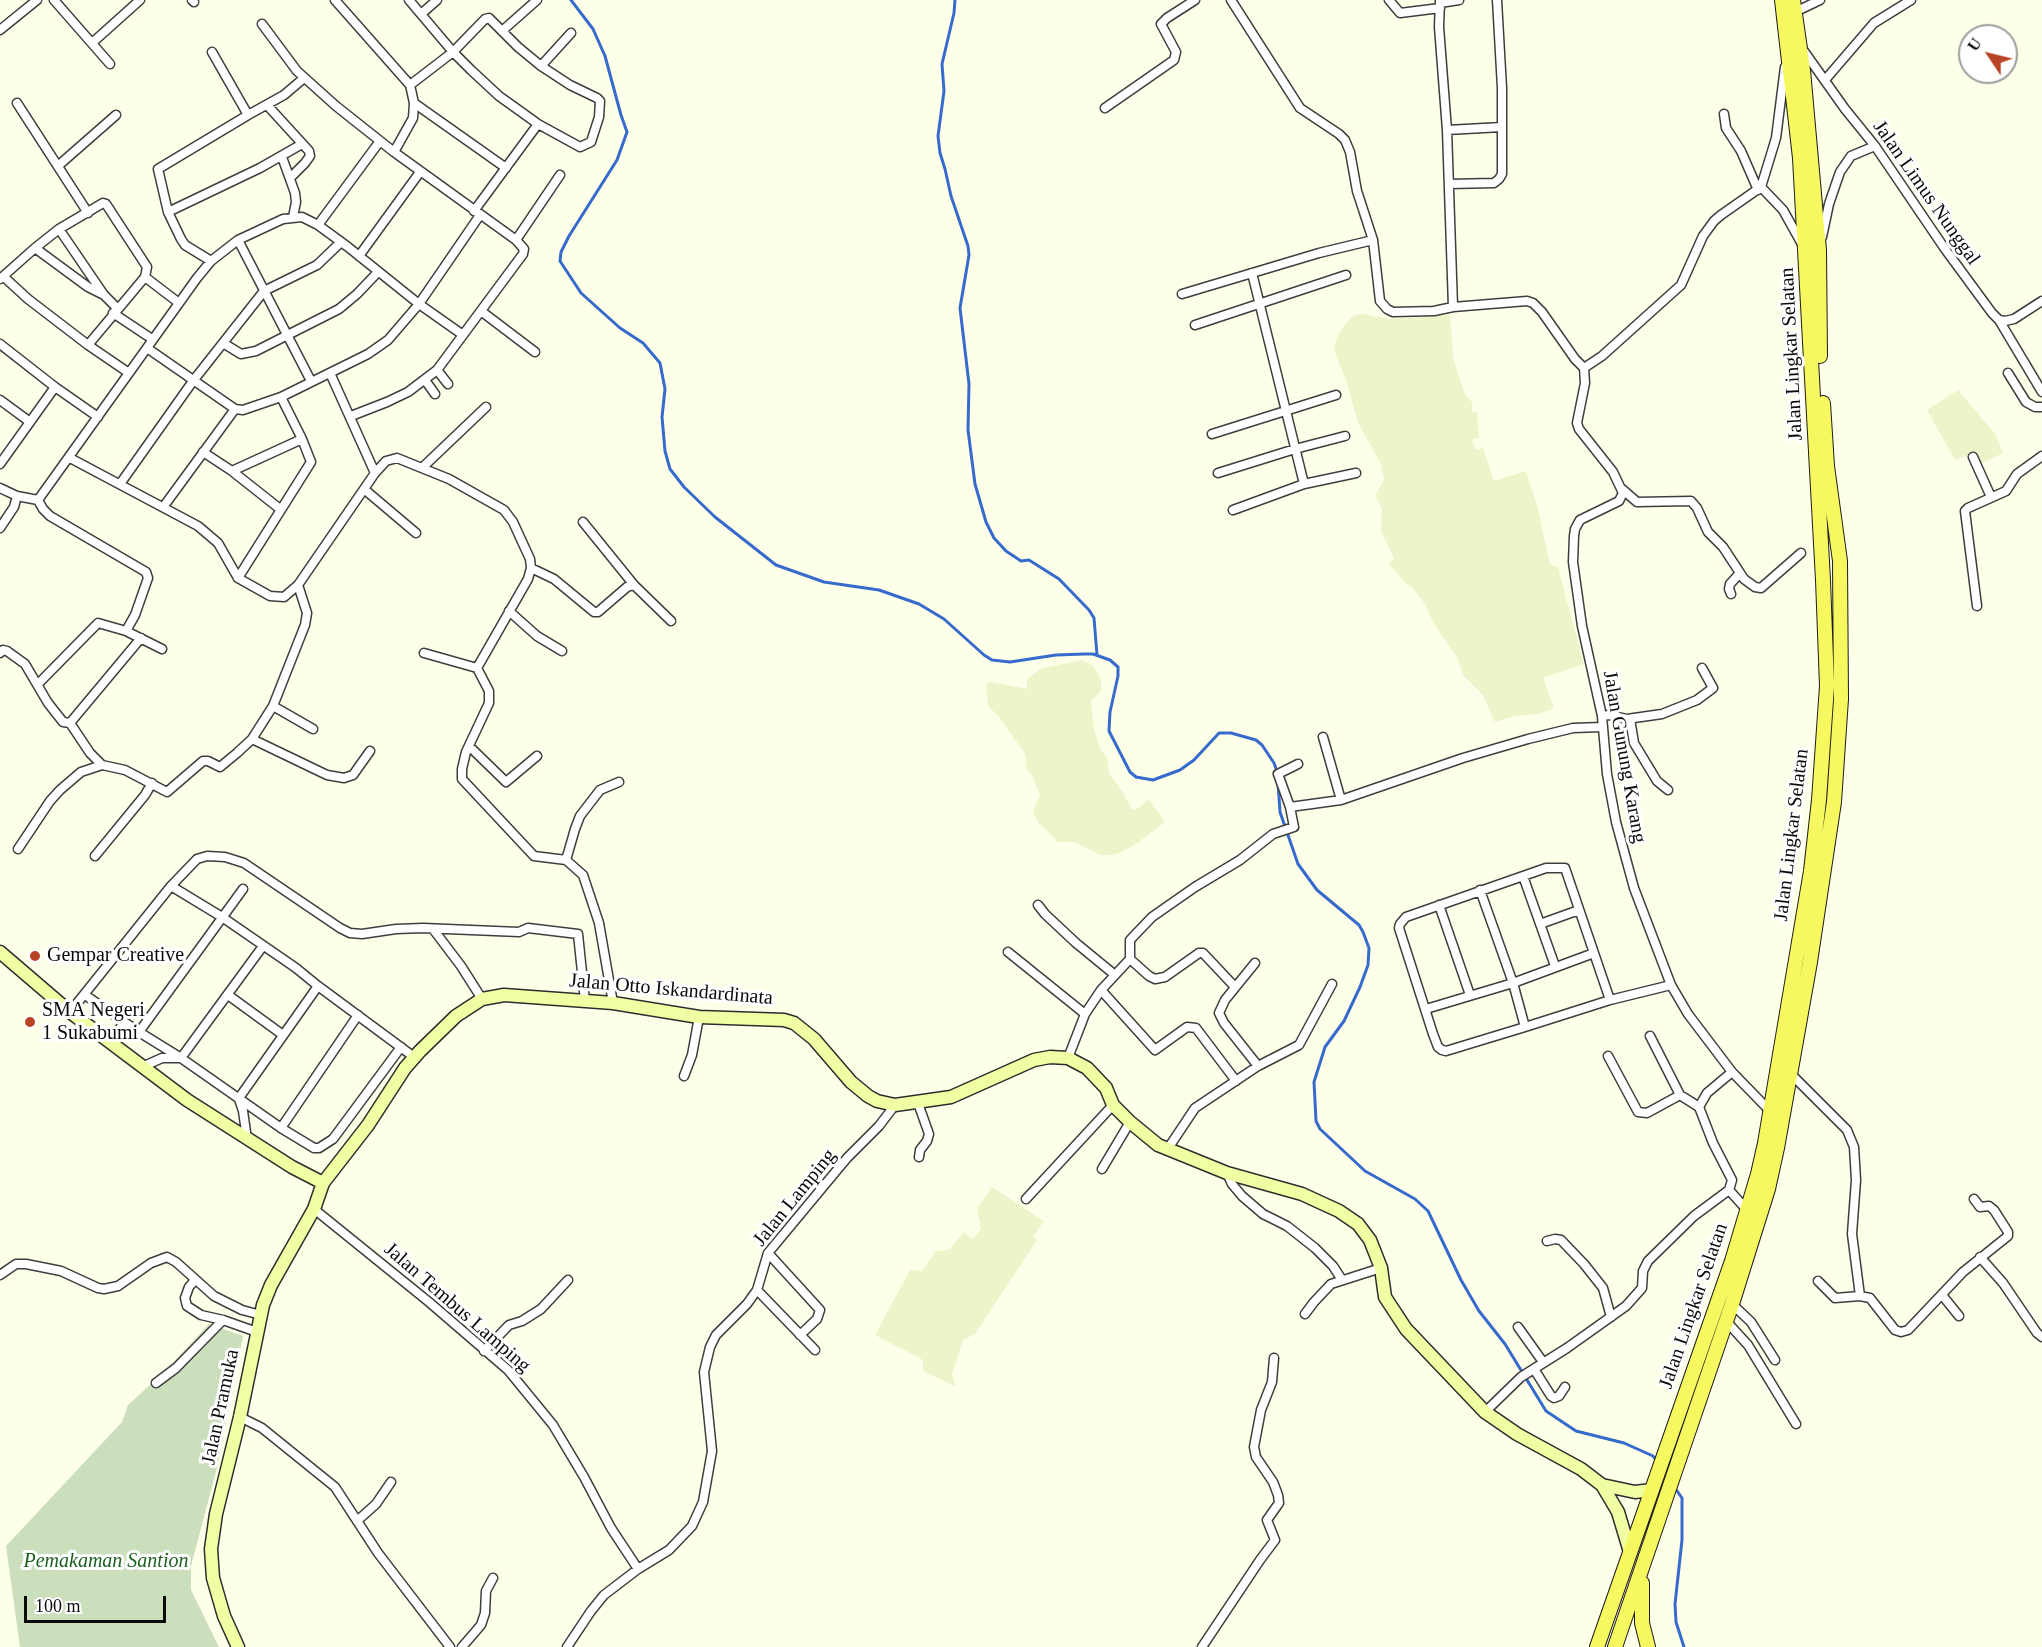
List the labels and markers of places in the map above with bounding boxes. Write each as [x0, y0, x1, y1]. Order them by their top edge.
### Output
place label: Gempar Creative [47, 944, 184, 968]
marker: Gempar Creative [28, 949, 42, 963]
place label: SMA Negeri 1 Sukabumi [42, 999, 145, 1046]
marker: SMA Negeri 1 Sukabumi [23, 1015, 37, 1029]

